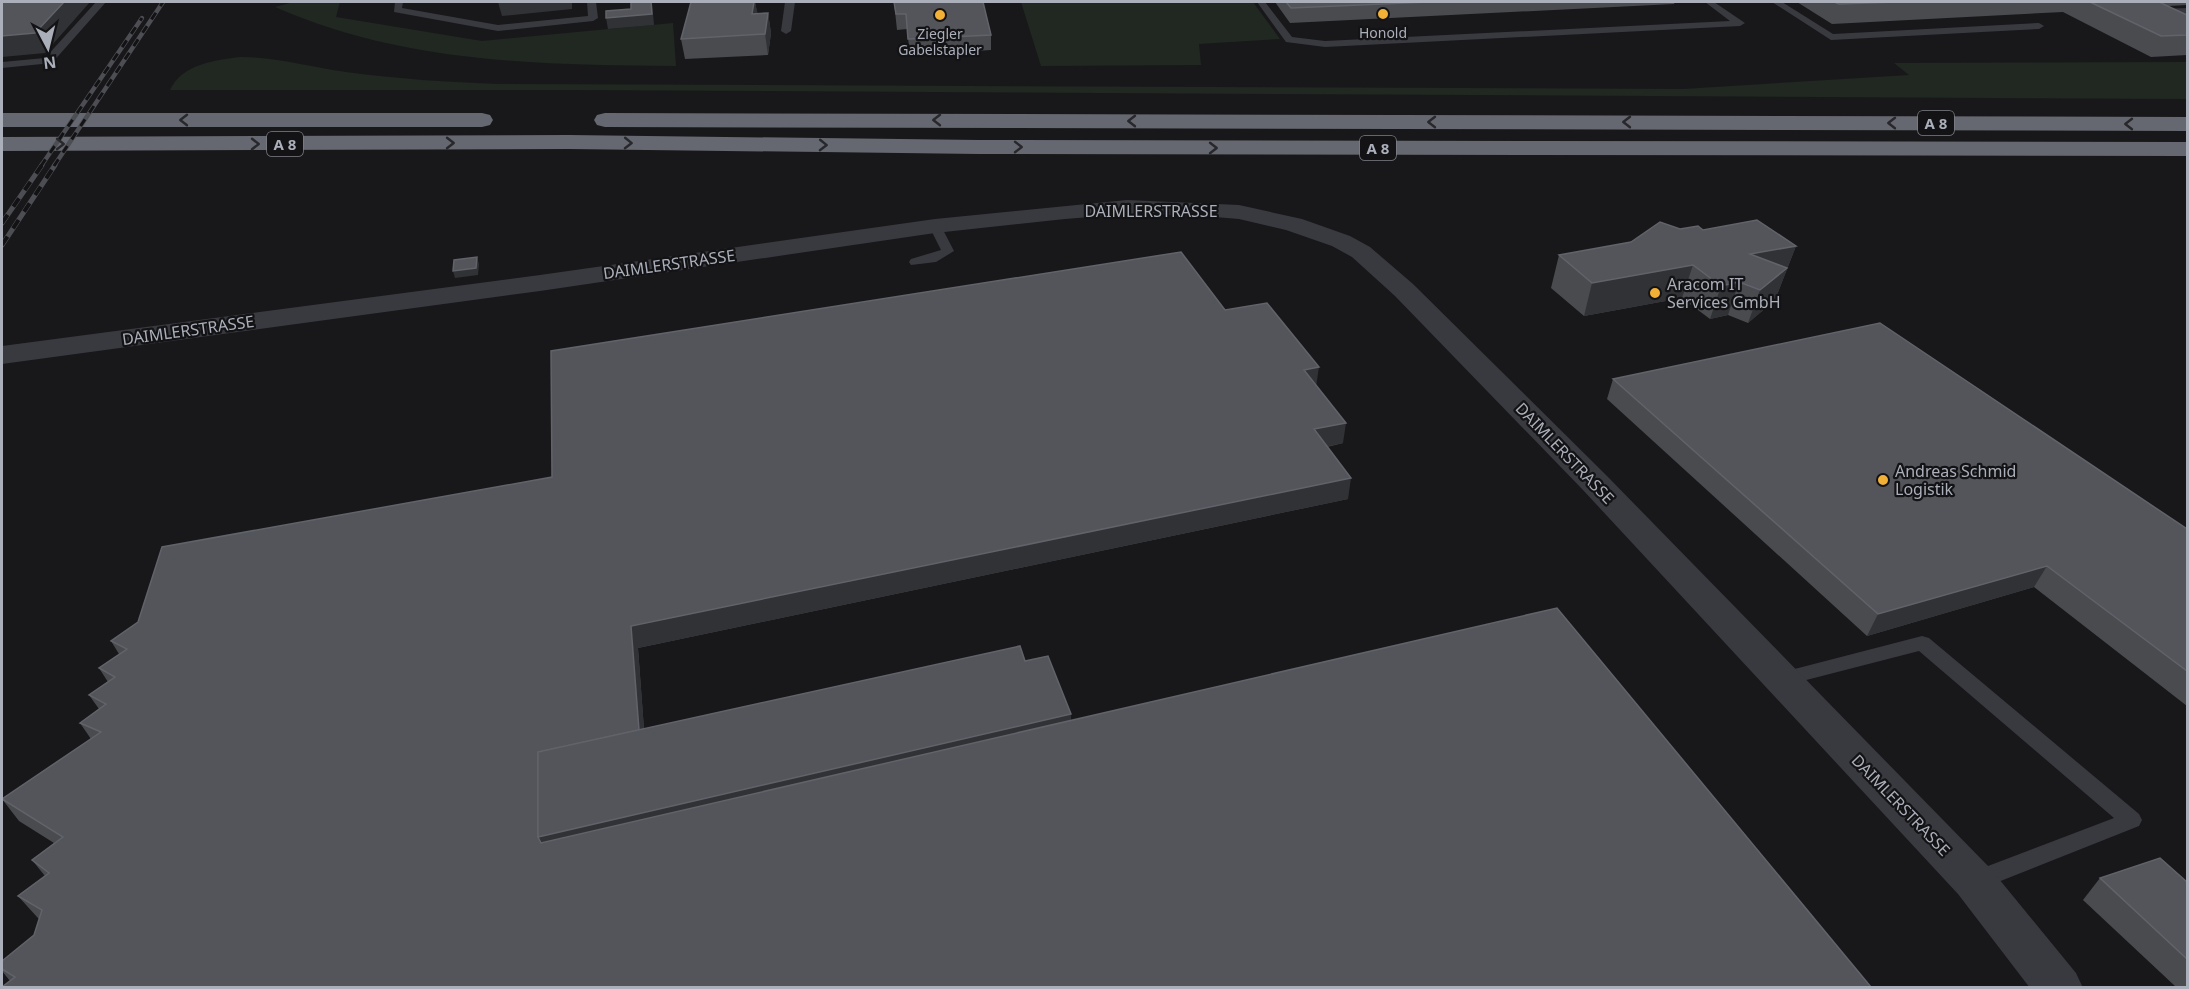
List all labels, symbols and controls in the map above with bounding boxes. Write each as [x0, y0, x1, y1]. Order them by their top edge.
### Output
marker: Honold [1376, 7, 1390, 21]
marker: Ziegler Gabelstapler [933, 8, 947, 22]
north arrow [18, 18, 78, 78]
place label: Honold [1359, 23, 1407, 42]
place label: Ziegler Gabelstapler [898, 24, 982, 59]
text: N [42, 51, 58, 75]
road number: A 8 [1918, 111, 1954, 135]
one-way arrow [179, 114, 188, 126]
one-way arrow [932, 114, 941, 126]
one-way arrow [1127, 115, 1136, 127]
one-way arrow [1427, 116, 1436, 128]
one-way arrow [1622, 116, 1631, 128]
one-way arrow [1888, 117, 1897, 129]
one-way arrow [2125, 118, 2134, 130]
road number: A 8 [267, 132, 303, 156]
road number: A 8 [1360, 136, 1396, 160]
one-way arrow [445, 137, 454, 149]
one-way arrow [623, 137, 632, 149]
one-way arrow [55, 138, 64, 150]
one-way arrow [250, 138, 259, 150]
one-way arrow [818, 139, 827, 151]
one-way arrow [1013, 141, 1022, 153]
one-way arrow [1208, 142, 1217, 154]
street label: DAIMLERSTRASSE [1084, 200, 1218, 222]
street label: DAIMLERSTRASSE [602, 244, 736, 284]
place label: Aracom IT Services GmbH [1667, 273, 1781, 313]
marker: Aracom IT Services GmbH [1648, 286, 1662, 300]
street label: DAIMLERSTRASSE [121, 310, 255, 350]
street label: DAIMLERSTRASSE [1511, 397, 1619, 509]
place label: Andreas Schmid Logistik [1895, 460, 2016, 500]
marker: Andreas Schmid Logistik [1876, 473, 1890, 487]
street label: DAIMLERSTRASSE [1847, 749, 1955, 861]

